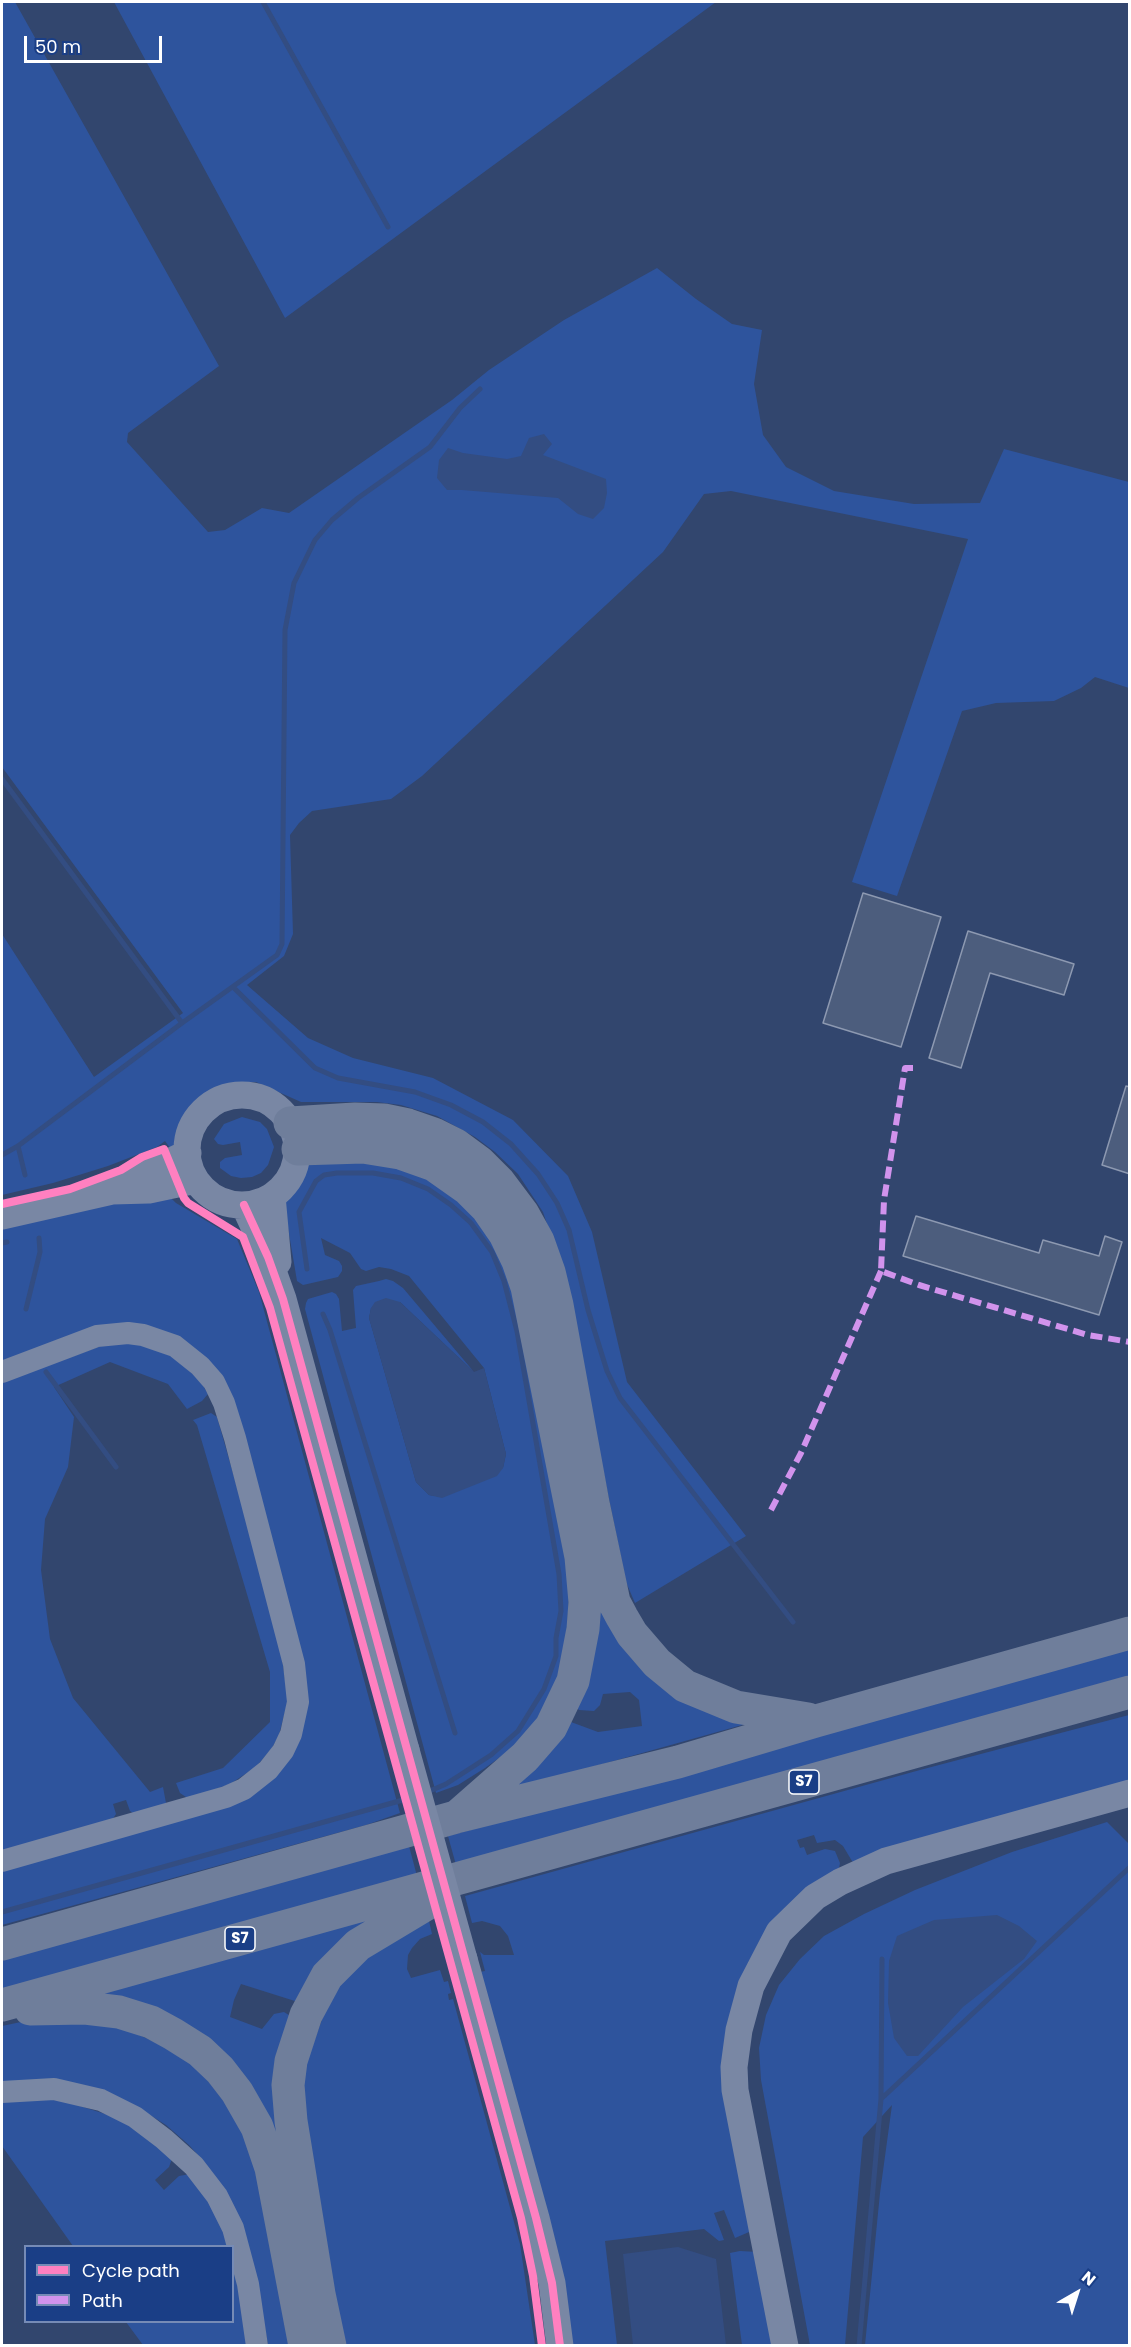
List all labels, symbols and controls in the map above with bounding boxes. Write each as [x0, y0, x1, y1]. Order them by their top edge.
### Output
scale bar [27, 24, 165, 62]
text: 50 m [35, 34, 81, 59]
road number: S7 [789, 1770, 819, 1794]
road number: S7 [225, 1927, 255, 1951]
legend [24, 2245, 234, 2323]
text: Cycle path [82, 2258, 180, 2283]
north arrow [1047, 2263, 1107, 2323]
text: N [1077, 2266, 1101, 2291]
text: Path [82, 2288, 123, 2313]

